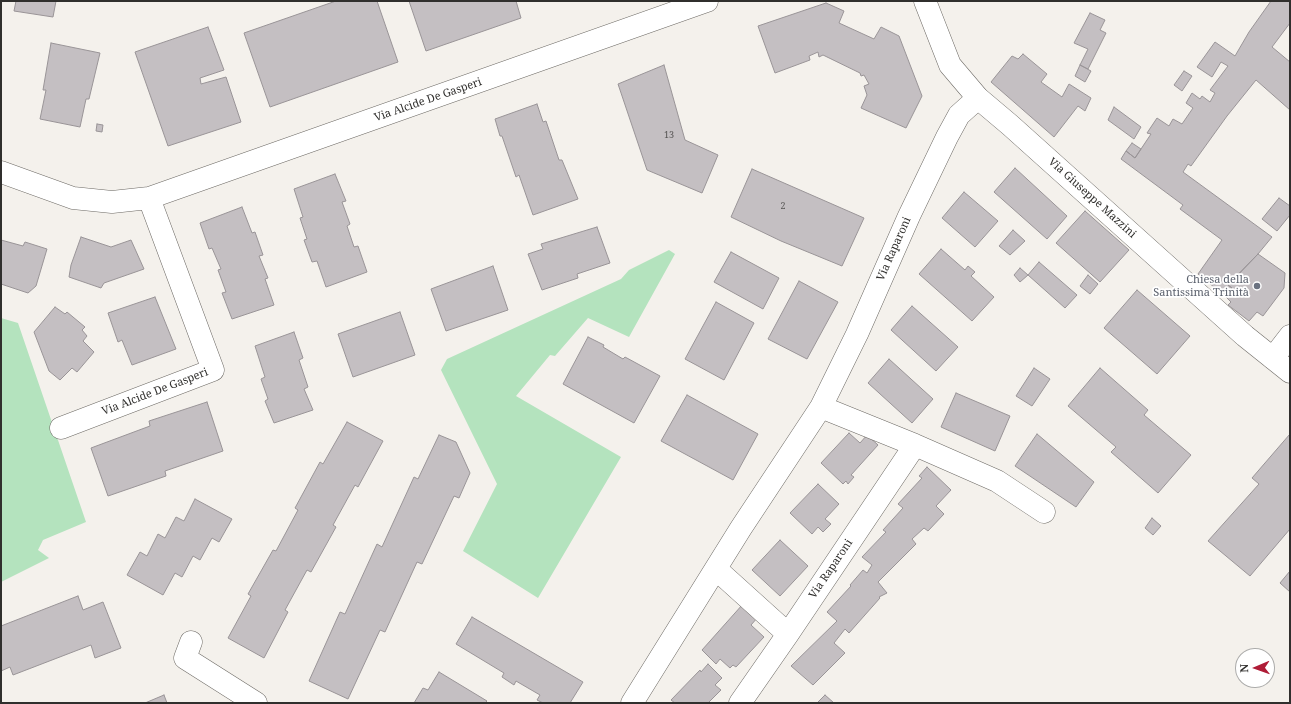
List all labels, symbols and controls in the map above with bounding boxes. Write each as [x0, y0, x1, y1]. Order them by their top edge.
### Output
street label: Via Alcide De Gasperi [373, 75, 483, 125]
house number: 13 [664, 130, 674, 140]
street label: Via Giuseppe Mazzini [1045, 155, 1139, 241]
house number: 2 [780, 201, 786, 211]
street label: Via Raparoni [874, 215, 914, 283]
place label: Chiesa della Santissima Trinità [1153, 273, 1249, 299]
marker: Chiesa della Santissima Trinità [1252, 281, 1262, 291]
street label: Via Alcide De Gasperi [100, 366, 210, 418]
street label: Via Raparoni [806, 537, 856, 601]
north arrow [1235, 648, 1275, 688]
text: N [1236, 664, 1251, 673]

